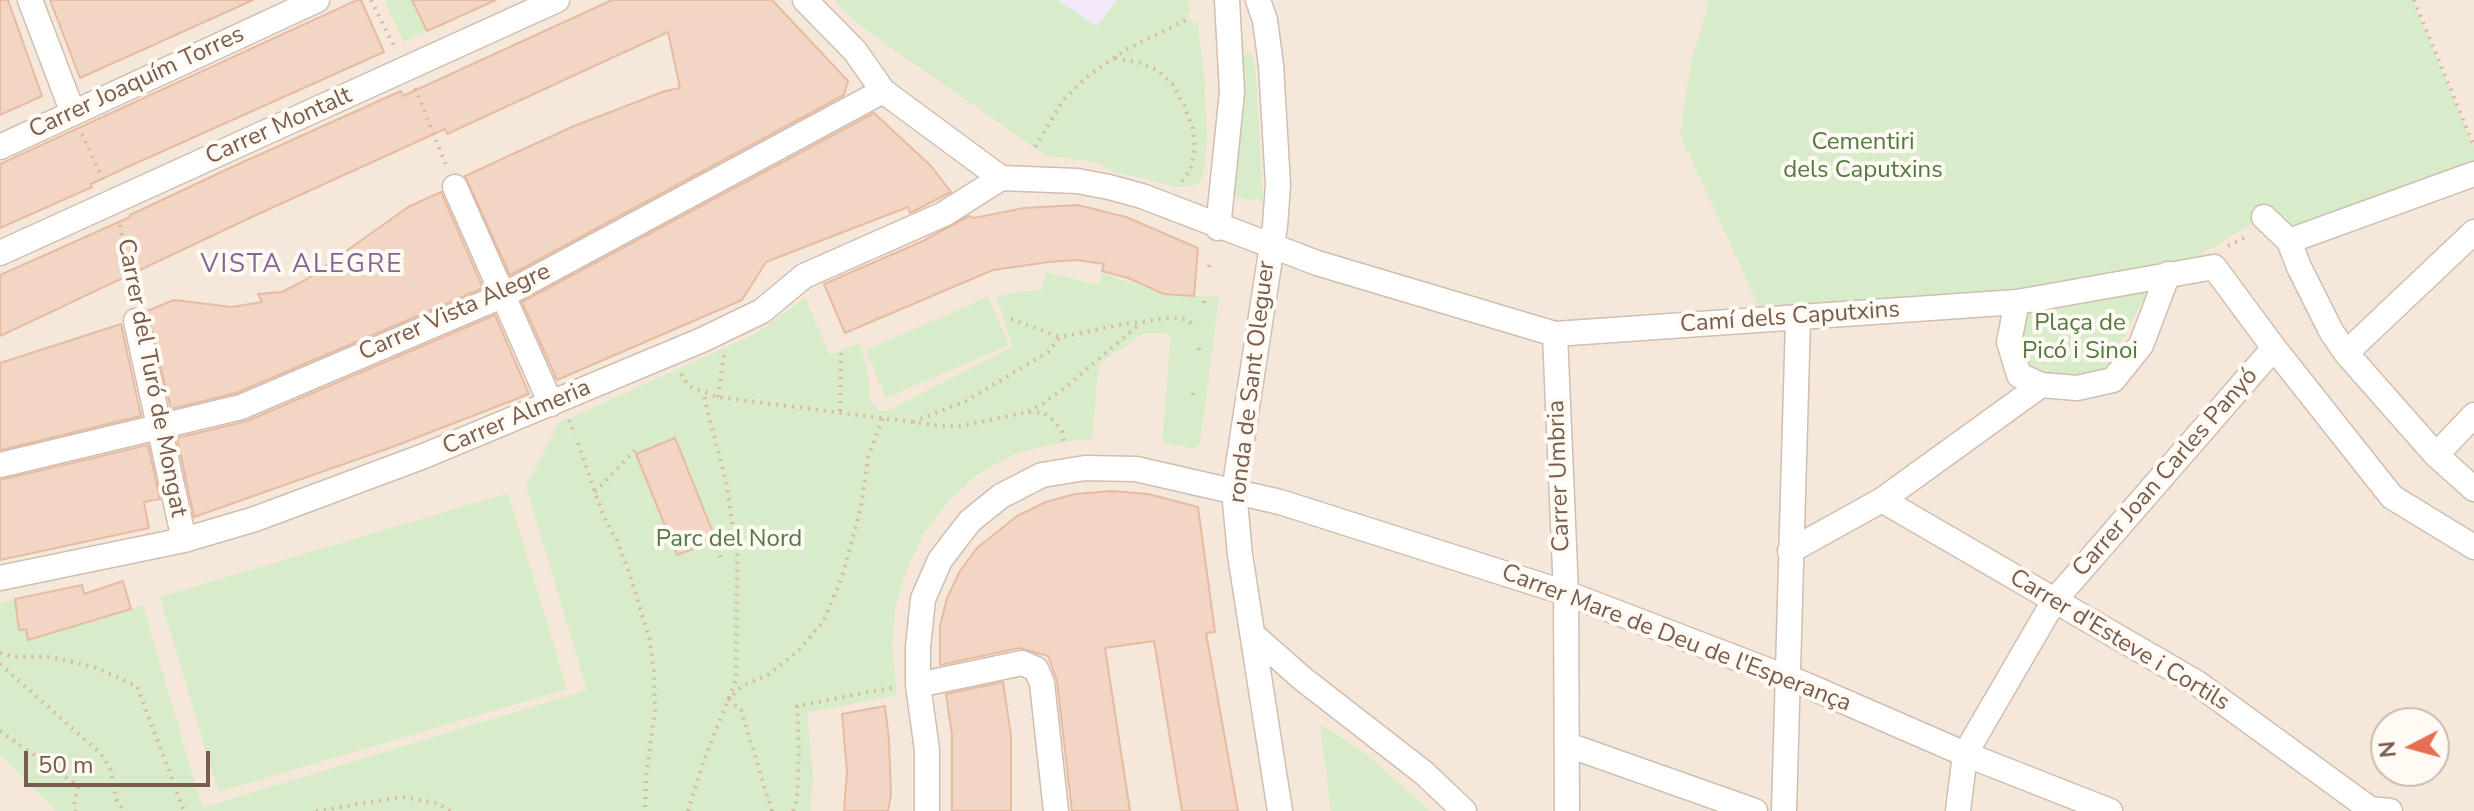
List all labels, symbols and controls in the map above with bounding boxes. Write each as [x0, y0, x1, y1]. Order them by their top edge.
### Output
street label: Carrer Joaquím Torres [25, 21, 249, 145]
street label: Carrer Montalt [201, 82, 357, 172]
park label: Cementiri dels Caputxins [1783, 129, 1943, 185]
street label: Carrer del Turó de Mongat [110, 236, 192, 520]
district label: VISTA ALEGRE [200, 250, 404, 282]
street label: Carrer Vista Alegre [355, 258, 555, 368]
street label: ronda de Sant Oleguer [1224, 259, 1282, 505]
street label: Camí dels Caputxins [1679, 296, 1901, 340]
park label: Plaça de Picó i Sinoi [2022, 310, 2138, 366]
street label: Carrer Joan Carles Panyó [2067, 363, 2265, 583]
street label: Carrer Almeria [439, 374, 595, 462]
street label: Carrer Umbria [1543, 400, 1577, 552]
park label: Parc del Nord [656, 526, 802, 554]
street label: Carrer Mare de Deu de l'Esperança [1497, 559, 1855, 719]
street label: Carrer d'Esteve i Cortils [2004, 564, 2234, 718]
north arrow [2370, 707, 2450, 787]
scale bar [28, 735, 214, 785]
text: N [2372, 740, 2404, 759]
text: 50 m [38, 749, 94, 781]

